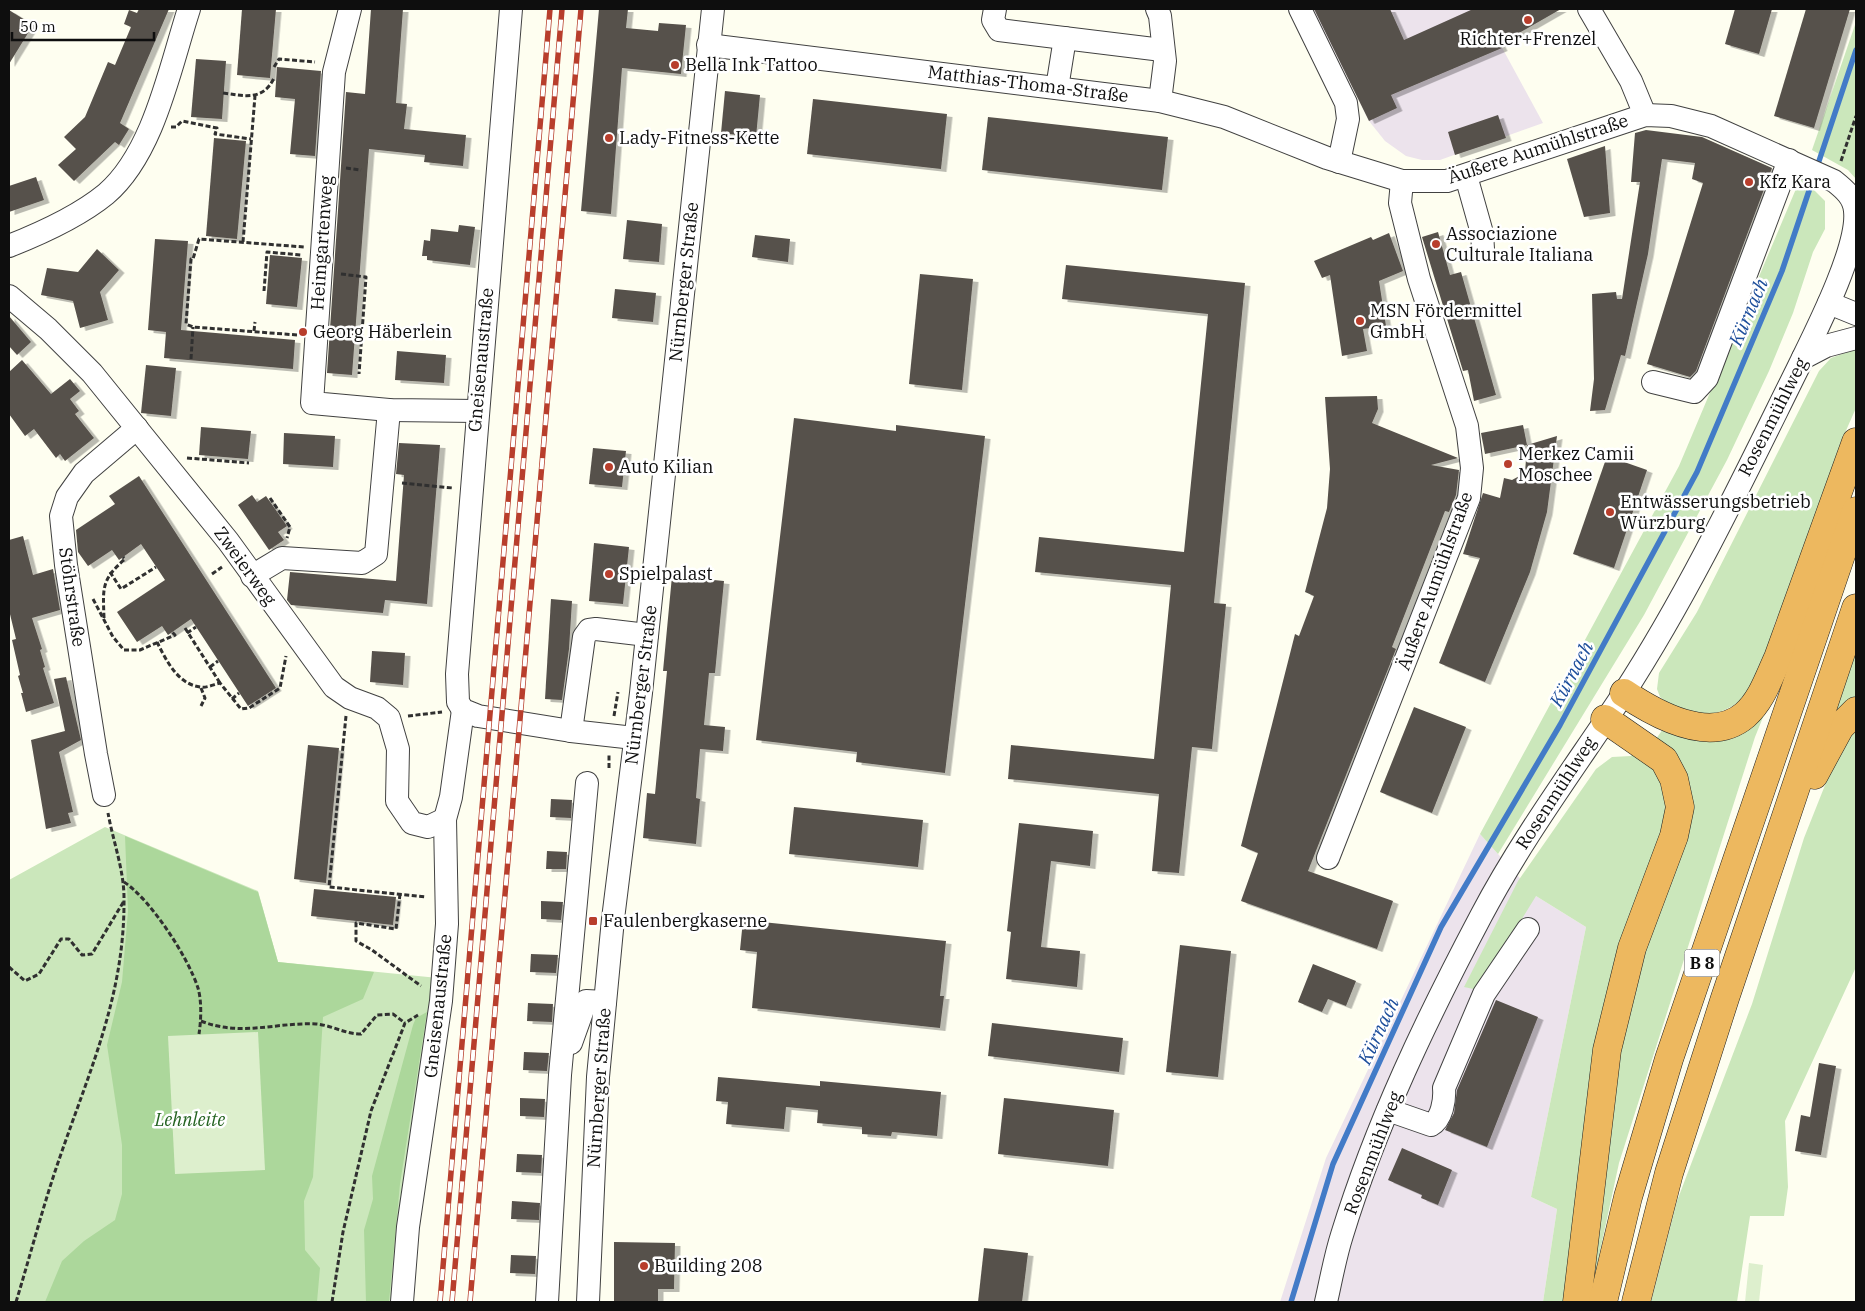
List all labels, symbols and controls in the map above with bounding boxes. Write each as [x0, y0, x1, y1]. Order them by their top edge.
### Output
scale bar [12, 10, 155, 42]
marker: Richter+Frenzel [1522, 14, 1534, 26]
text: 50 m [20, 17, 56, 36]
place label: Richter+Frenzel [1459, 27, 1597, 50]
place label: Bella Ink Tattoo [685, 53, 818, 76]
marker: Bella Ink Tattoo [669, 59, 681, 71]
street label: Matthias-Thoma-Straße [926, 60, 1130, 107]
street label: Äußere Aumühlstraße [1445, 108, 1631, 189]
place label: Lady-Fitness-Kette [619, 126, 779, 149]
marker: Lady-Fitness-Kette [603, 132, 615, 144]
place label: Kfz Kara [1759, 170, 1831, 193]
street label: Heimgartenweg [305, 175, 338, 311]
marker: Kfz Kara [1743, 176, 1755, 188]
street label: Nürnberger Straße [664, 201, 703, 363]
place label: Associazione Culturale Italiana [1446, 222, 1594, 266]
marker: Associazione Culturale Italiana [1430, 238, 1442, 250]
water label: Kürnach [1723, 274, 1773, 350]
street label: Gneisenaustraße [463, 287, 498, 433]
place label: MSN Fördermittel GmbH [1370, 299, 1522, 343]
marker: MSN Fördermittel GmbH [1354, 315, 1366, 327]
place label: Georg Häberlein [313, 320, 452, 343]
marker: Georg Häberlein [297, 326, 309, 338]
street label: Rosenmühlweg [1733, 353, 1812, 480]
place label: Merkez Camii Moschee [1518, 442, 1635, 486]
place label: Auto Kilian [619, 455, 714, 478]
marker: Merkez Camii Moschee [1502, 458, 1514, 470]
marker: Auto Kilian [603, 461, 615, 473]
street label: Äußere Aumühlstraße [1392, 488, 1478, 673]
place label: Entwässerungsbetrieb Würzburg [1620, 490, 1811, 534]
marker: Entwässerungsbetrieb Würzburg [1604, 506, 1616, 518]
street label: Zweierweg [209, 522, 282, 610]
street label: Stöhrstraße [54, 546, 91, 648]
place label: Spielpalast [619, 562, 713, 585]
marker: Spielpalast [603, 568, 615, 580]
street label: Nürnberger Straße [619, 604, 662, 766]
water label: Kürnach [1543, 637, 1598, 712]
street label: Rosenmühlweg [1510, 732, 1601, 854]
place label: Faulenbergkaserne [603, 909, 767, 932]
marker: Faulenbergkaserne [587, 915, 599, 927]
street label: Gneisenaustraße [419, 933, 456, 1079]
road number: B 8 [1684, 950, 1720, 976]
water label: Kürnach [1352, 993, 1404, 1069]
street label: Nürnberger Straße [581, 1007, 616, 1169]
street label: Rosenmühlweg [1338, 1088, 1407, 1218]
park label: Lehnleite [154, 1108, 225, 1131]
place label: Building 208 [654, 1254, 763, 1277]
marker: Building 208 [638, 1260, 650, 1272]

